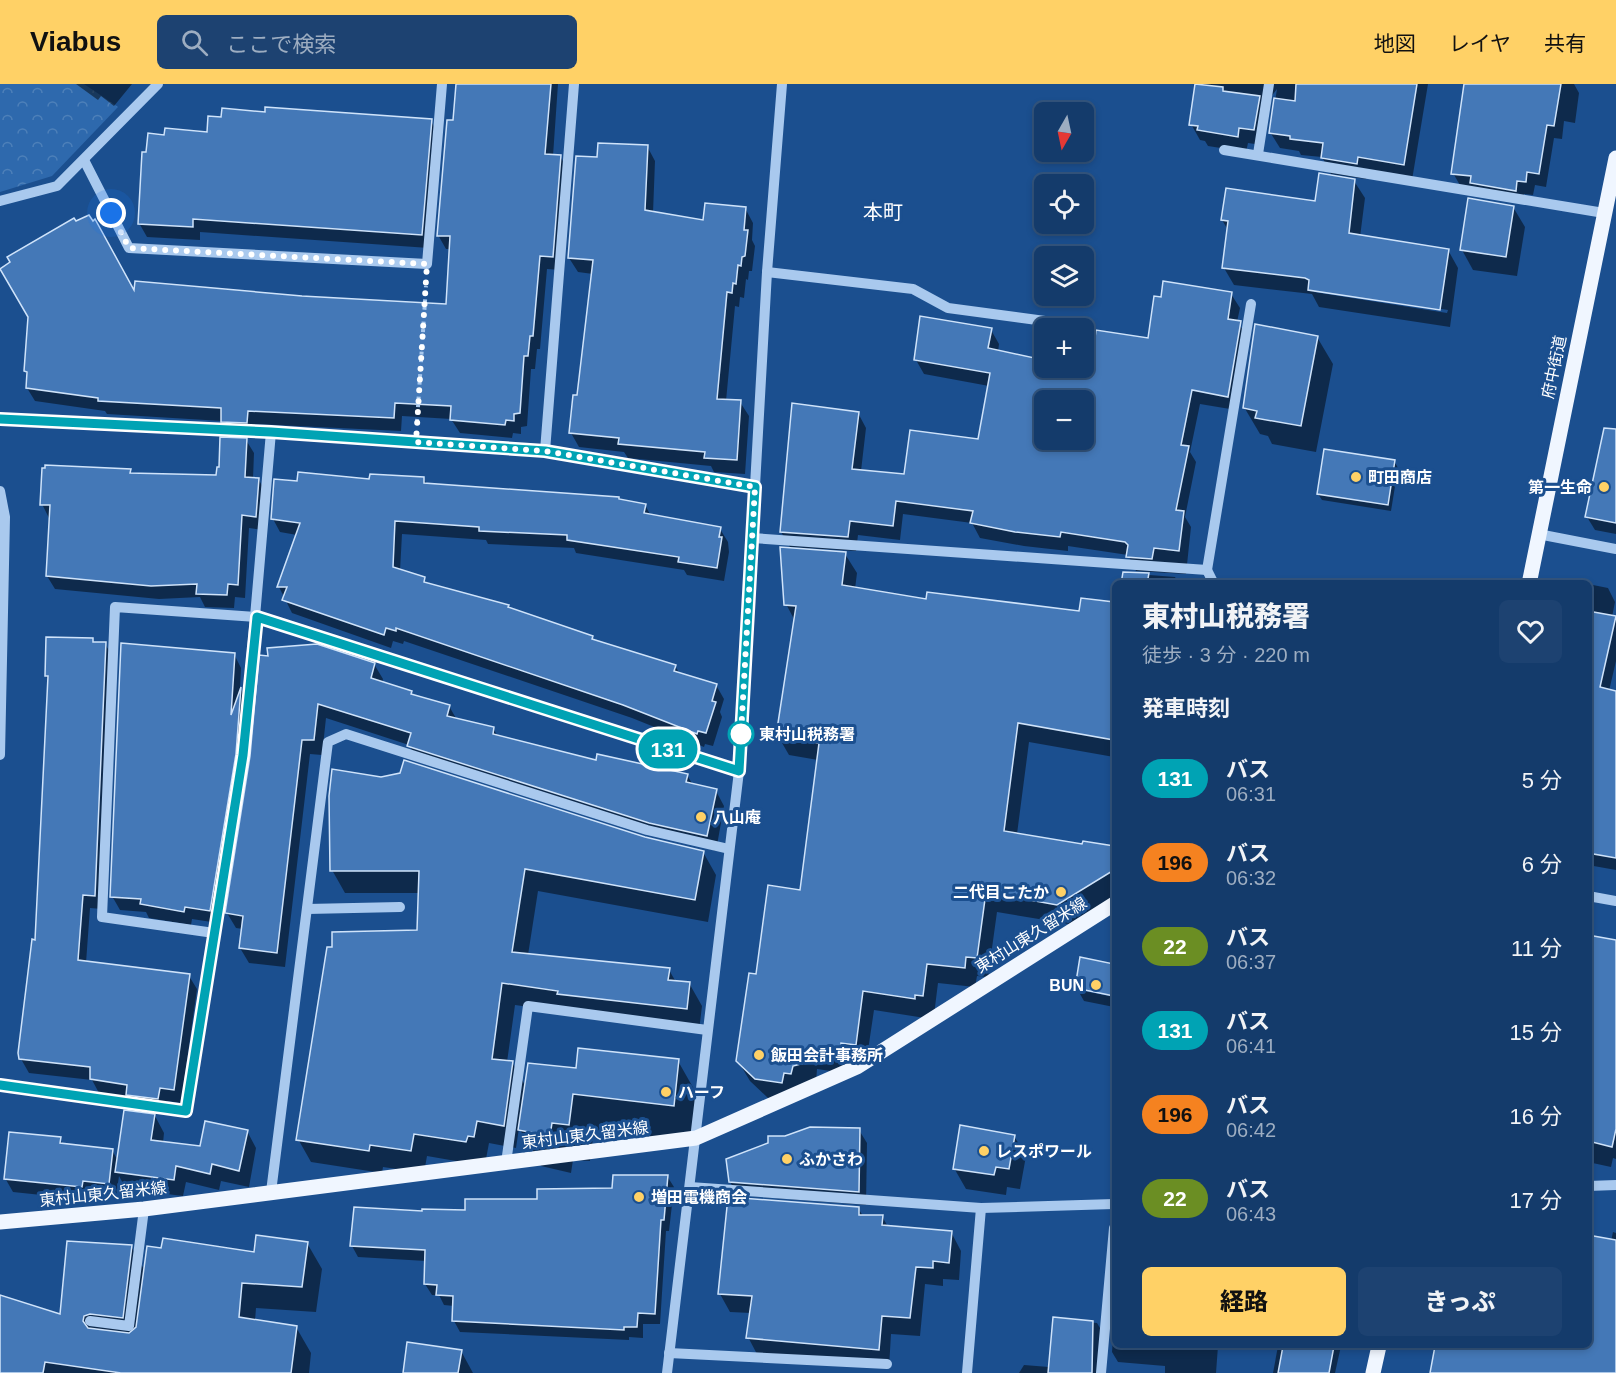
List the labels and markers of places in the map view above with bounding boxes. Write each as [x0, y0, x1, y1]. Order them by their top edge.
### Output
place label: 町田商店 [1368, 469, 1432, 486]
marker: 町田商店 [1349, 470, 1363, 484]
place label: 第一生命 [1528, 479, 1592, 496]
marker: 第一生命 [1597, 480, 1611, 494]
marker: 東村山税務署 [728, 721, 754, 747]
place label: 東村山税務署 [759, 725, 855, 743]
place label: 八山庵 [713, 809, 761, 826]
marker: 八山庵 [694, 810, 708, 824]
place label: 二代目こたか [953, 883, 1049, 901]
marker: 二代目こたか [1054, 885, 1068, 899]
place label: BUN [1049, 977, 1084, 994]
marker: BUN [1089, 978, 1103, 992]
place label: 飯田会計事務所 [770, 1047, 883, 1064]
marker: 飯田会計事務所 [752, 1048, 766, 1062]
place label: ハーフ [678, 1084, 725, 1101]
marker: ハーフ [659, 1085, 673, 1099]
place label: レスポワール [996, 1143, 1092, 1160]
marker: レスポワール [977, 1144, 991, 1158]
place label: ふかさわ [799, 1151, 863, 1168]
marker: ふかさわ [780, 1152, 794, 1166]
place label: 増田電機商会 [651, 1188, 747, 1206]
marker: 増田電機商会 [632, 1190, 646, 1204]

